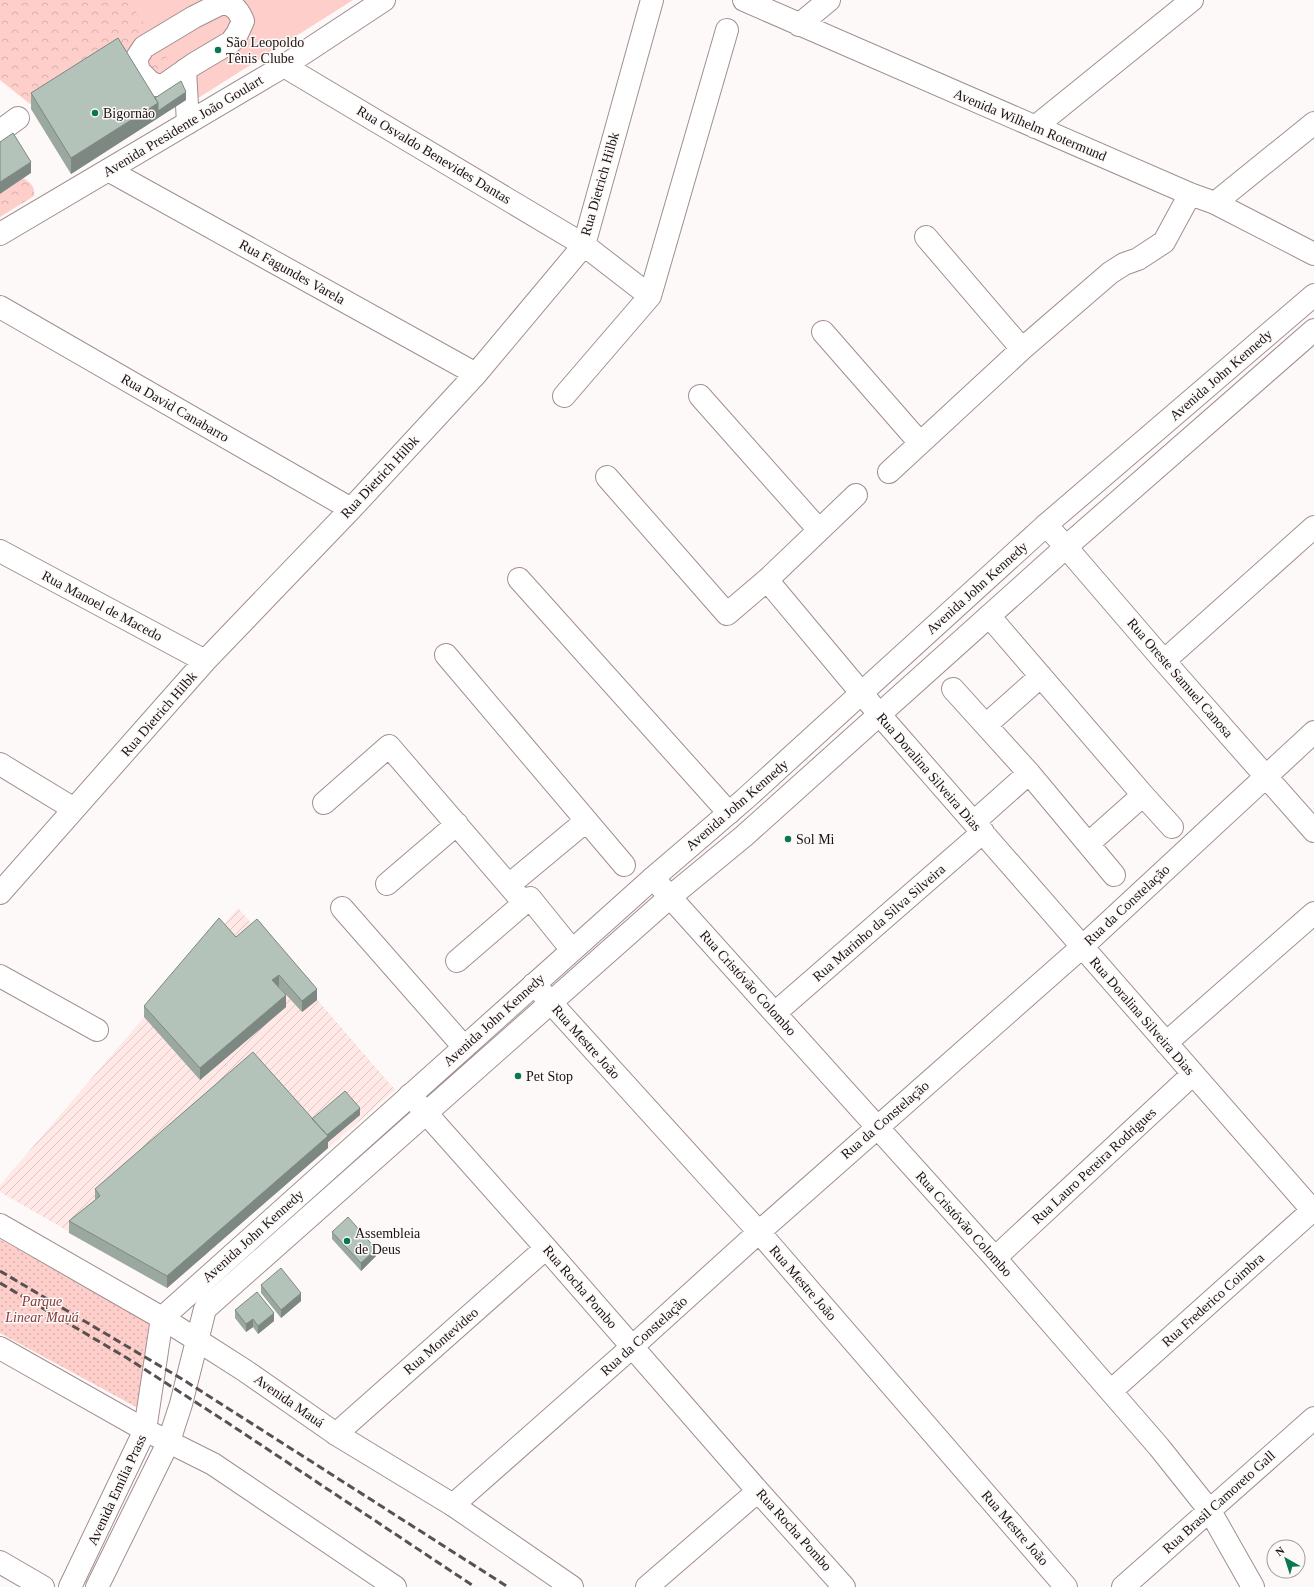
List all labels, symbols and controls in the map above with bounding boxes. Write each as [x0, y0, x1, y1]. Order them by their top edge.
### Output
place label: São Leopoldo Tênis Clube [226, 35, 304, 66]
marker: São Leopoldo Tênis Clube [213, 45, 223, 55]
street label: Avenida Presidente João Goulart [100, 72, 266, 180]
street label: Avenida Wilhelm Rotermund [951, 86, 1109, 164]
street label: Rua Osvaldo Benevides Dantas [354, 103, 514, 207]
place label: Bigornão [103, 106, 155, 121]
marker: Bigornão [90, 108, 100, 118]
street label: Rua Dietrich Hilbk [578, 130, 622, 238]
street label: Rua Fagundes Varela [236, 237, 348, 308]
street label: Avenida John Kennedy [1167, 327, 1275, 423]
street label: Rua David Canabarro [118, 371, 232, 445]
street label: Rua Dietrich Hilbk [338, 433, 422, 521]
street label: Avenida John Kennedy [924, 539, 1030, 637]
street label: Rua Manoel de Macedo [39, 568, 165, 644]
street label: Rua Oreste Samuel Canosa [1124, 615, 1236, 741]
street label: Rua Dietrich Hilbk [118, 669, 200, 759]
street label: Rua Doralina Silveira Dias [874, 710, 984, 834]
street label: Avenida John Kennedy [683, 757, 791, 853]
place label: Sol Mi [796, 832, 835, 847]
marker: Sol Mi [783, 834, 793, 844]
street label: Rua Marinho da Silva Silveira [810, 861, 949, 985]
street label: Rua da Constelação [1081, 862, 1173, 948]
street label: Rua Cristóvão Colombo [697, 927, 799, 1039]
street label: Rua Doralina Silveira Dias [1087, 954, 1197, 1078]
street label: Avenida John Kennedy [441, 971, 547, 1069]
street label: Rua Mestre João [549, 1002, 623, 1082]
place label: Pet Stop [526, 1069, 573, 1084]
marker: Pet Stop [513, 1071, 523, 1081]
street label: Rua da Constelação [838, 1078, 932, 1162]
street label: Rua Lauro Pereira Rodrigues [1029, 1105, 1159, 1227]
street label: Rua Cristóvão Colombo [913, 1168, 1015, 1280]
street label: Avenida John Kennedy [200, 1187, 306, 1285]
place label: Assembleia de Deus [355, 1226, 421, 1257]
marker: Assembleia de Deus [342, 1236, 352, 1246]
street label: Rua Rocha Pombo [540, 1242, 620, 1332]
street label: Rua Mestre João [766, 1243, 840, 1323]
street label: Rua Frederico Coimbra [1159, 1250, 1268, 1350]
street label: Rua da Constelação [598, 1293, 690, 1379]
park label: Parque Linear Mauá [4, 1294, 79, 1325]
street label: Rua Montevideo [401, 1305, 481, 1377]
street label: Avenida Mauá [251, 1371, 327, 1431]
street label: Avenida Emília Prass [85, 1432, 149, 1548]
street label: Rua Brasil Camoreto Gall [1160, 1448, 1278, 1556]
street label: Rua Rocha Pombo [753, 1486, 835, 1574]
street label: Rua Mestre João [978, 1488, 1052, 1568]
north arrow [1266, 1539, 1306, 1579]
text: N [1273, 1544, 1287, 1558]

